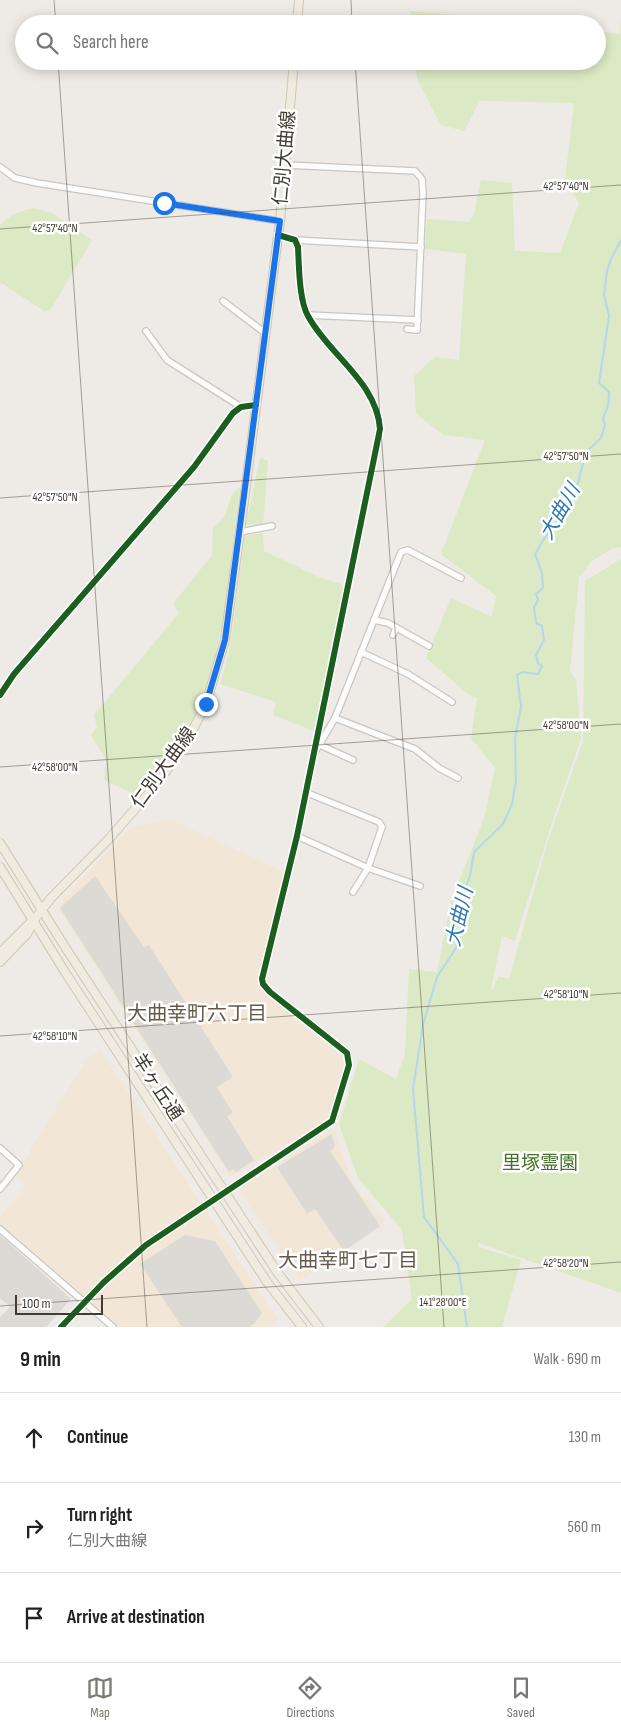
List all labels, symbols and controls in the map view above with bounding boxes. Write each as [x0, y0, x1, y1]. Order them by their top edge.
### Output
search box [15, 15, 606, 70]
icon: search [33, 29, 61, 57]
text: Search here [73, 31, 149, 54]
street label: 仁別大曲線 [269, 110, 301, 206]
text: 42°57'40"N [543, 179, 589, 194]
route start [153, 192, 176, 215]
text: 42°57'40"N [32, 221, 78, 236]
text: 42°57'50"N [543, 449, 589, 464]
water label: 大曲川 [535, 478, 586, 544]
text: 42°57'50"N [32, 490, 78, 505]
route end [195, 693, 218, 716]
text: 42°58'00"N [543, 718, 589, 733]
street label: 仁別大曲線 [127, 723, 201, 813]
text: 42°58'00"N [32, 760, 78, 775]
water label: 大曲川 [442, 883, 479, 949]
text: 42°58'10"N [544, 987, 588, 1002]
district label: 大曲幸町六丁目 [127, 1002, 267, 1026]
text: 42°58'10"N [33, 1029, 77, 1044]
street label: 羊ヶ丘通 [127, 1049, 187, 1125]
park label: 里塚霊園 [502, 1152, 578, 1175]
district label: 大曲幸町七丁目 [278, 1249, 418, 1273]
text: 42°58'20"N [543, 1256, 589, 1271]
scale bar [15, 1292, 102, 1315]
text: 100 m [22, 1295, 51, 1312]
text: 141°28'00"E [419, 1295, 467, 1310]
text: 9 min [20, 1347, 61, 1372]
text: Walk · 690 m [534, 1350, 601, 1369]
icon: ahead [20, 1424, 48, 1452]
text: Continue [67, 1426, 128, 1449]
text: 130 m [569, 1428, 601, 1447]
text: Turn right [67, 1504, 132, 1527]
icon: right [20, 1514, 48, 1542]
text: 560 m [568, 1518, 601, 1537]
text: 仁別大曲線 [67, 1532, 147, 1551]
icon: arrive [20, 1604, 48, 1632]
text: Arrive at destination [67, 1606, 205, 1629]
tab: Map [86, 1674, 114, 1721]
tab: Directions [286, 1674, 335, 1721]
tab: Saved [507, 1674, 535, 1721]

